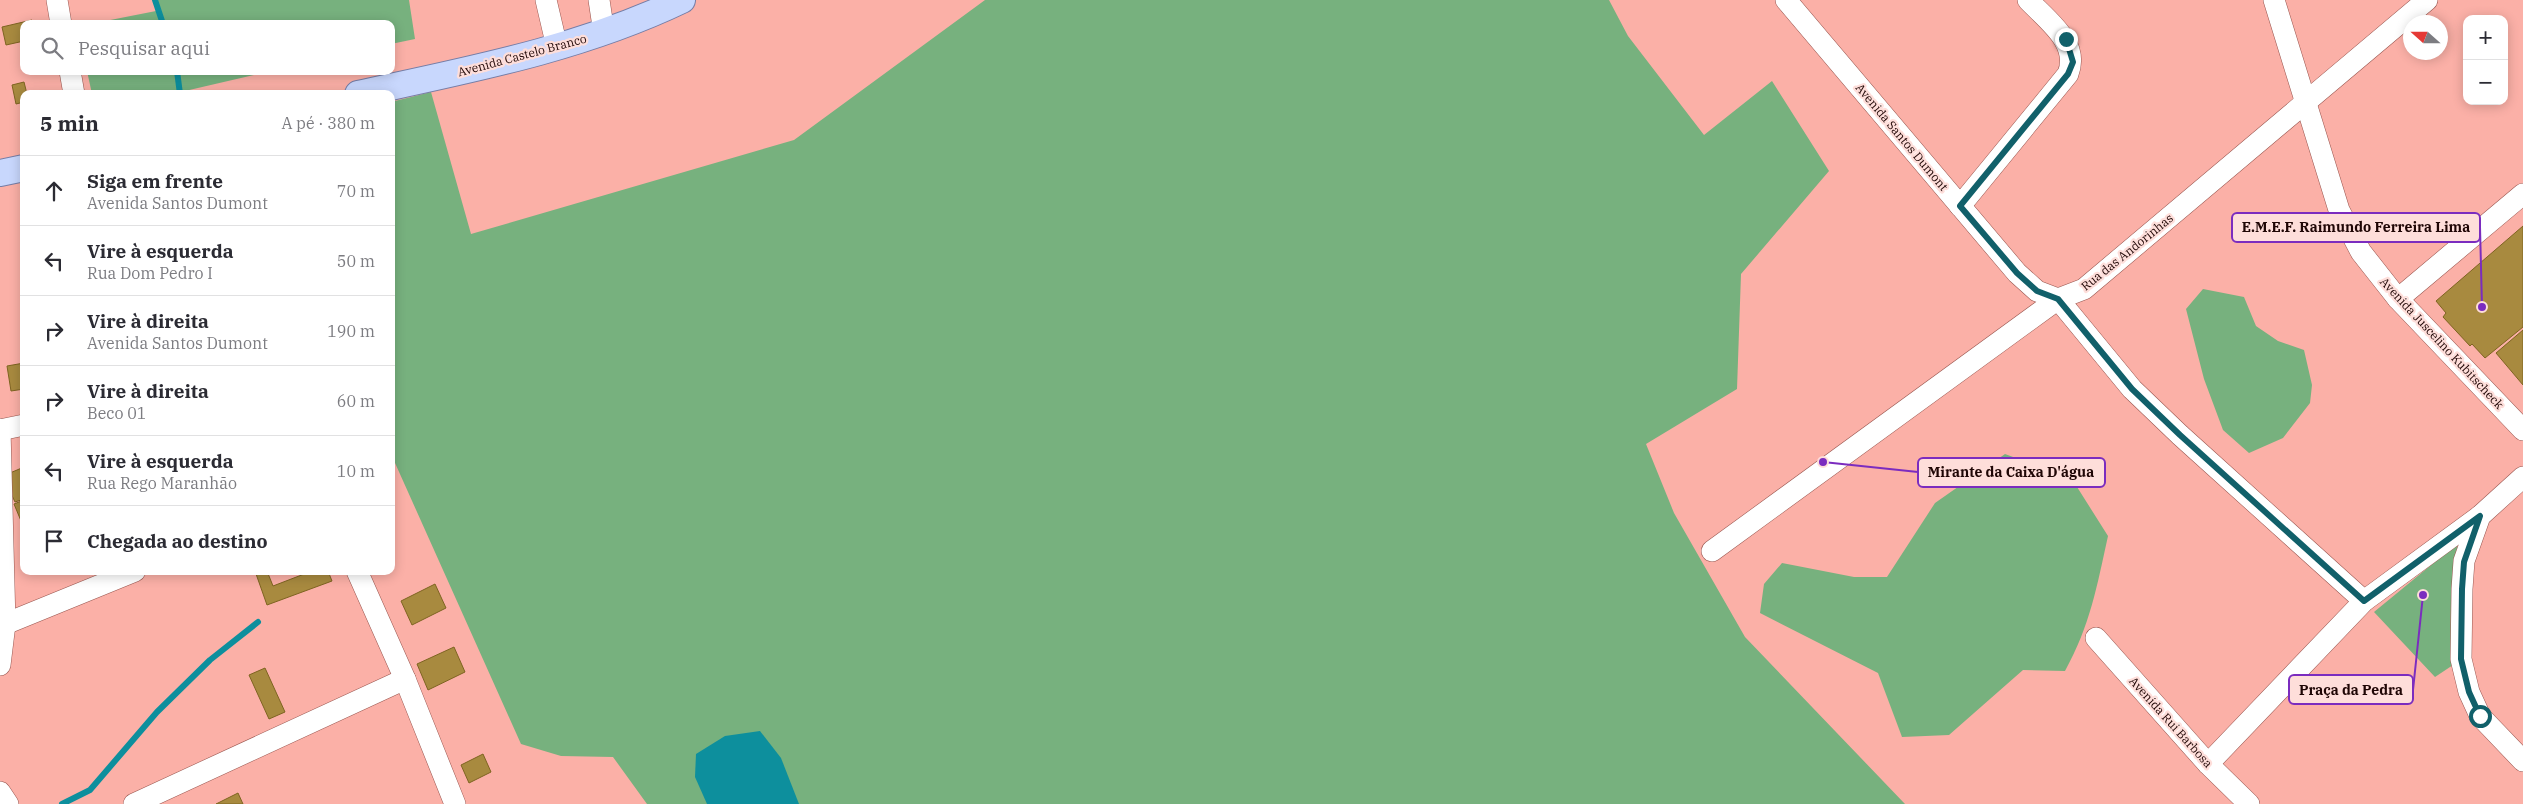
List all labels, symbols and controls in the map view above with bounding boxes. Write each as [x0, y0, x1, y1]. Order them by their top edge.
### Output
north arrow [2403, 15, 2448, 60]
map controls [2463, 15, 2508, 105]
button: + [2463, 15, 2508, 60]
search box [20, 20, 395, 75]
route end [2055, 28, 2078, 51]
street label: Avenida Castelo Branco [456, 30, 588, 79]
icon: search [38, 34, 66, 62]
text: Pesquisar aqui [78, 36, 210, 60]
button: − [2463, 60, 2508, 105]
street label: Avenida Santos Dumont [1853, 80, 1951, 194]
text: 5 min [40, 109, 99, 137]
text: A pé · 380 m [281, 113, 375, 133]
text: Siga em frente [87, 169, 223, 193]
icon: ahead [40, 177, 68, 205]
text: 70 m [337, 181, 375, 201]
text: Avenida Santos Dumont [87, 193, 268, 213]
street label: Rua das Andorinhas [2078, 210, 2176, 294]
callout: E.M.E.F. Raimundo Ferreira Lima [2232, 213, 2480, 242]
text: E.M.E.F. Raimundo Ferreira Lima [2242, 218, 2470, 236]
text: Vire à esquerda [87, 239, 234, 263]
icon: left [40, 247, 68, 275]
text: 50 m [337, 251, 375, 271]
text: Rua Dom Pedro I [87, 263, 213, 283]
street label: Avenida Juscelino Kubitscheck [2377, 274, 2507, 412]
text: Vire à direita [87, 309, 209, 333]
icon: right [40, 317, 68, 345]
text: 190 m [327, 321, 375, 341]
text: Avenida Santos Dumont [87, 333, 268, 353]
text: Vire à direita [87, 379, 209, 403]
icon: right [40, 387, 68, 415]
text: 60 m [337, 391, 375, 411]
text: Beco 01 [87, 403, 146, 423]
text: Vire à esquerda [87, 449, 234, 473]
icon: left [40, 457, 68, 485]
callout: Mirante da Caixa D'água [1918, 458, 2105, 487]
text: 10 m [337, 461, 375, 481]
text: Mirante da Caixa D'água [1928, 463, 2094, 481]
text: Rua Rego Maranhão [87, 473, 237, 493]
icon: arrive [40, 527, 68, 555]
text: Chegada ao destino [87, 529, 268, 553]
street label: Avenida Rui Barbosa [2126, 673, 2216, 771]
callout: Praça da Pedra [2289, 675, 2413, 704]
text: Praça da Pedra [2299, 681, 2403, 699]
route start [2469, 705, 2492, 728]

